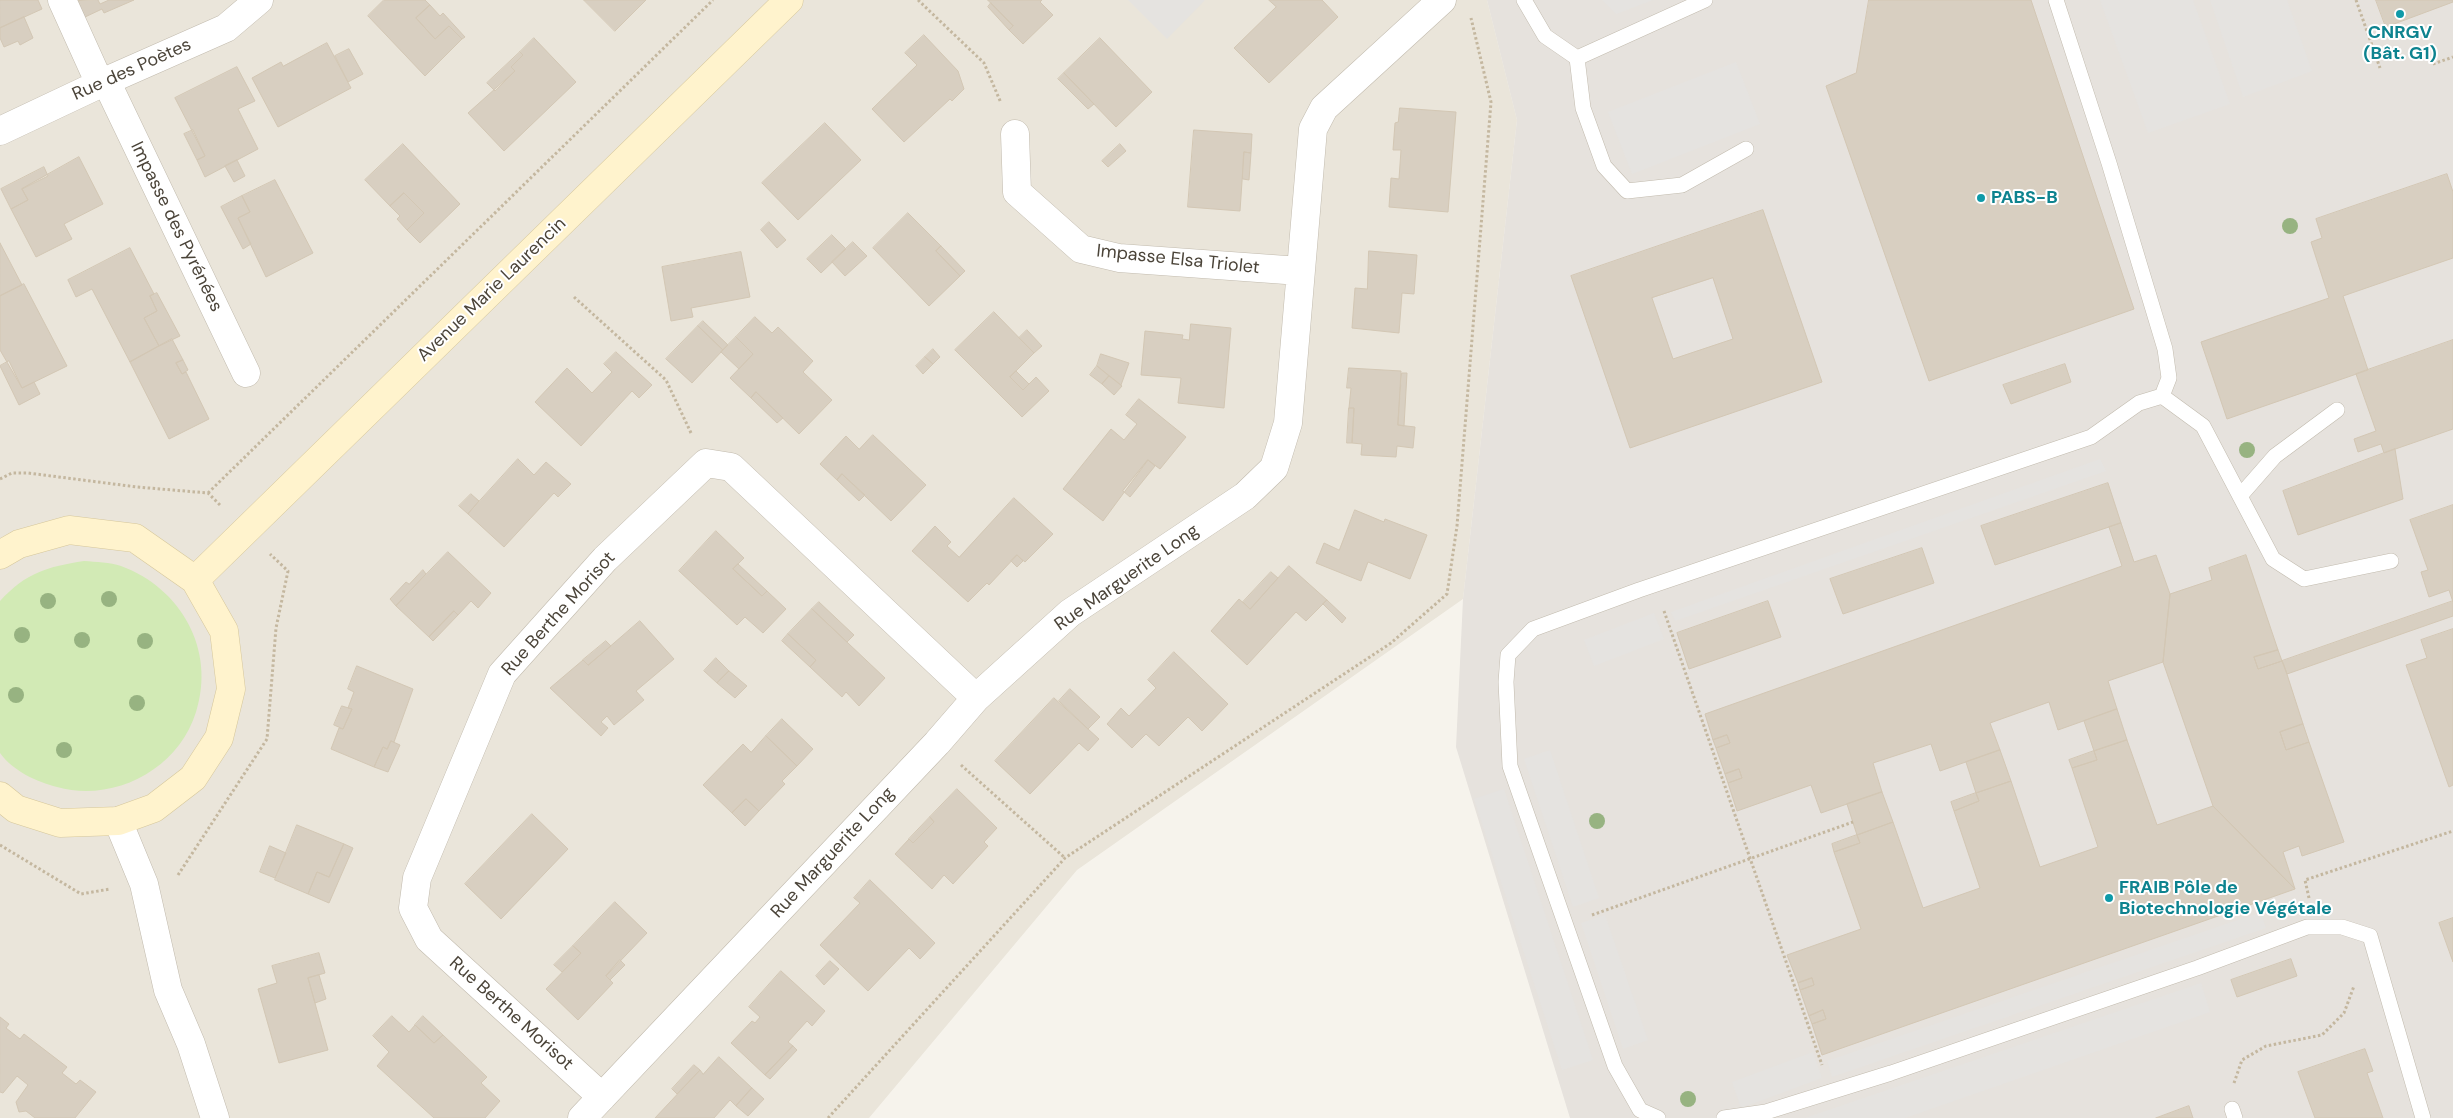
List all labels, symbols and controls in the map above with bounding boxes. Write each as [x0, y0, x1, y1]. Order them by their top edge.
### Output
marker: CNRGV (Bât. G1) [2394, 8, 2406, 20]
place label: CNRGV (Bât. G1) [2363, 22, 2437, 64]
street label: Rue des Poètes [69, 34, 195, 106]
street label: Impasse des Pyrénées [125, 138, 227, 316]
place label: PABS-B [1991, 187, 2058, 209]
marker: PABS-B [1975, 192, 1987, 204]
street label: Avenue Marie Laurencin [413, 213, 571, 367]
street label: Impasse Elsa Triolet [1095, 241, 1261, 279]
street label: Rue Marguerite Long [1051, 520, 1203, 636]
street label: Rue Berthe Morisot [498, 548, 620, 680]
street label: Rue Marguerite Long [767, 783, 899, 923]
place label: FRAIB Pôle de Biotechnologie Végétale [2119, 877, 2332, 920]
marker: FRAIB Pôle de Biotechnologie Végétale [2103, 892, 2115, 904]
street label: Rue Berthe Morisot [445, 953, 577, 1075]

